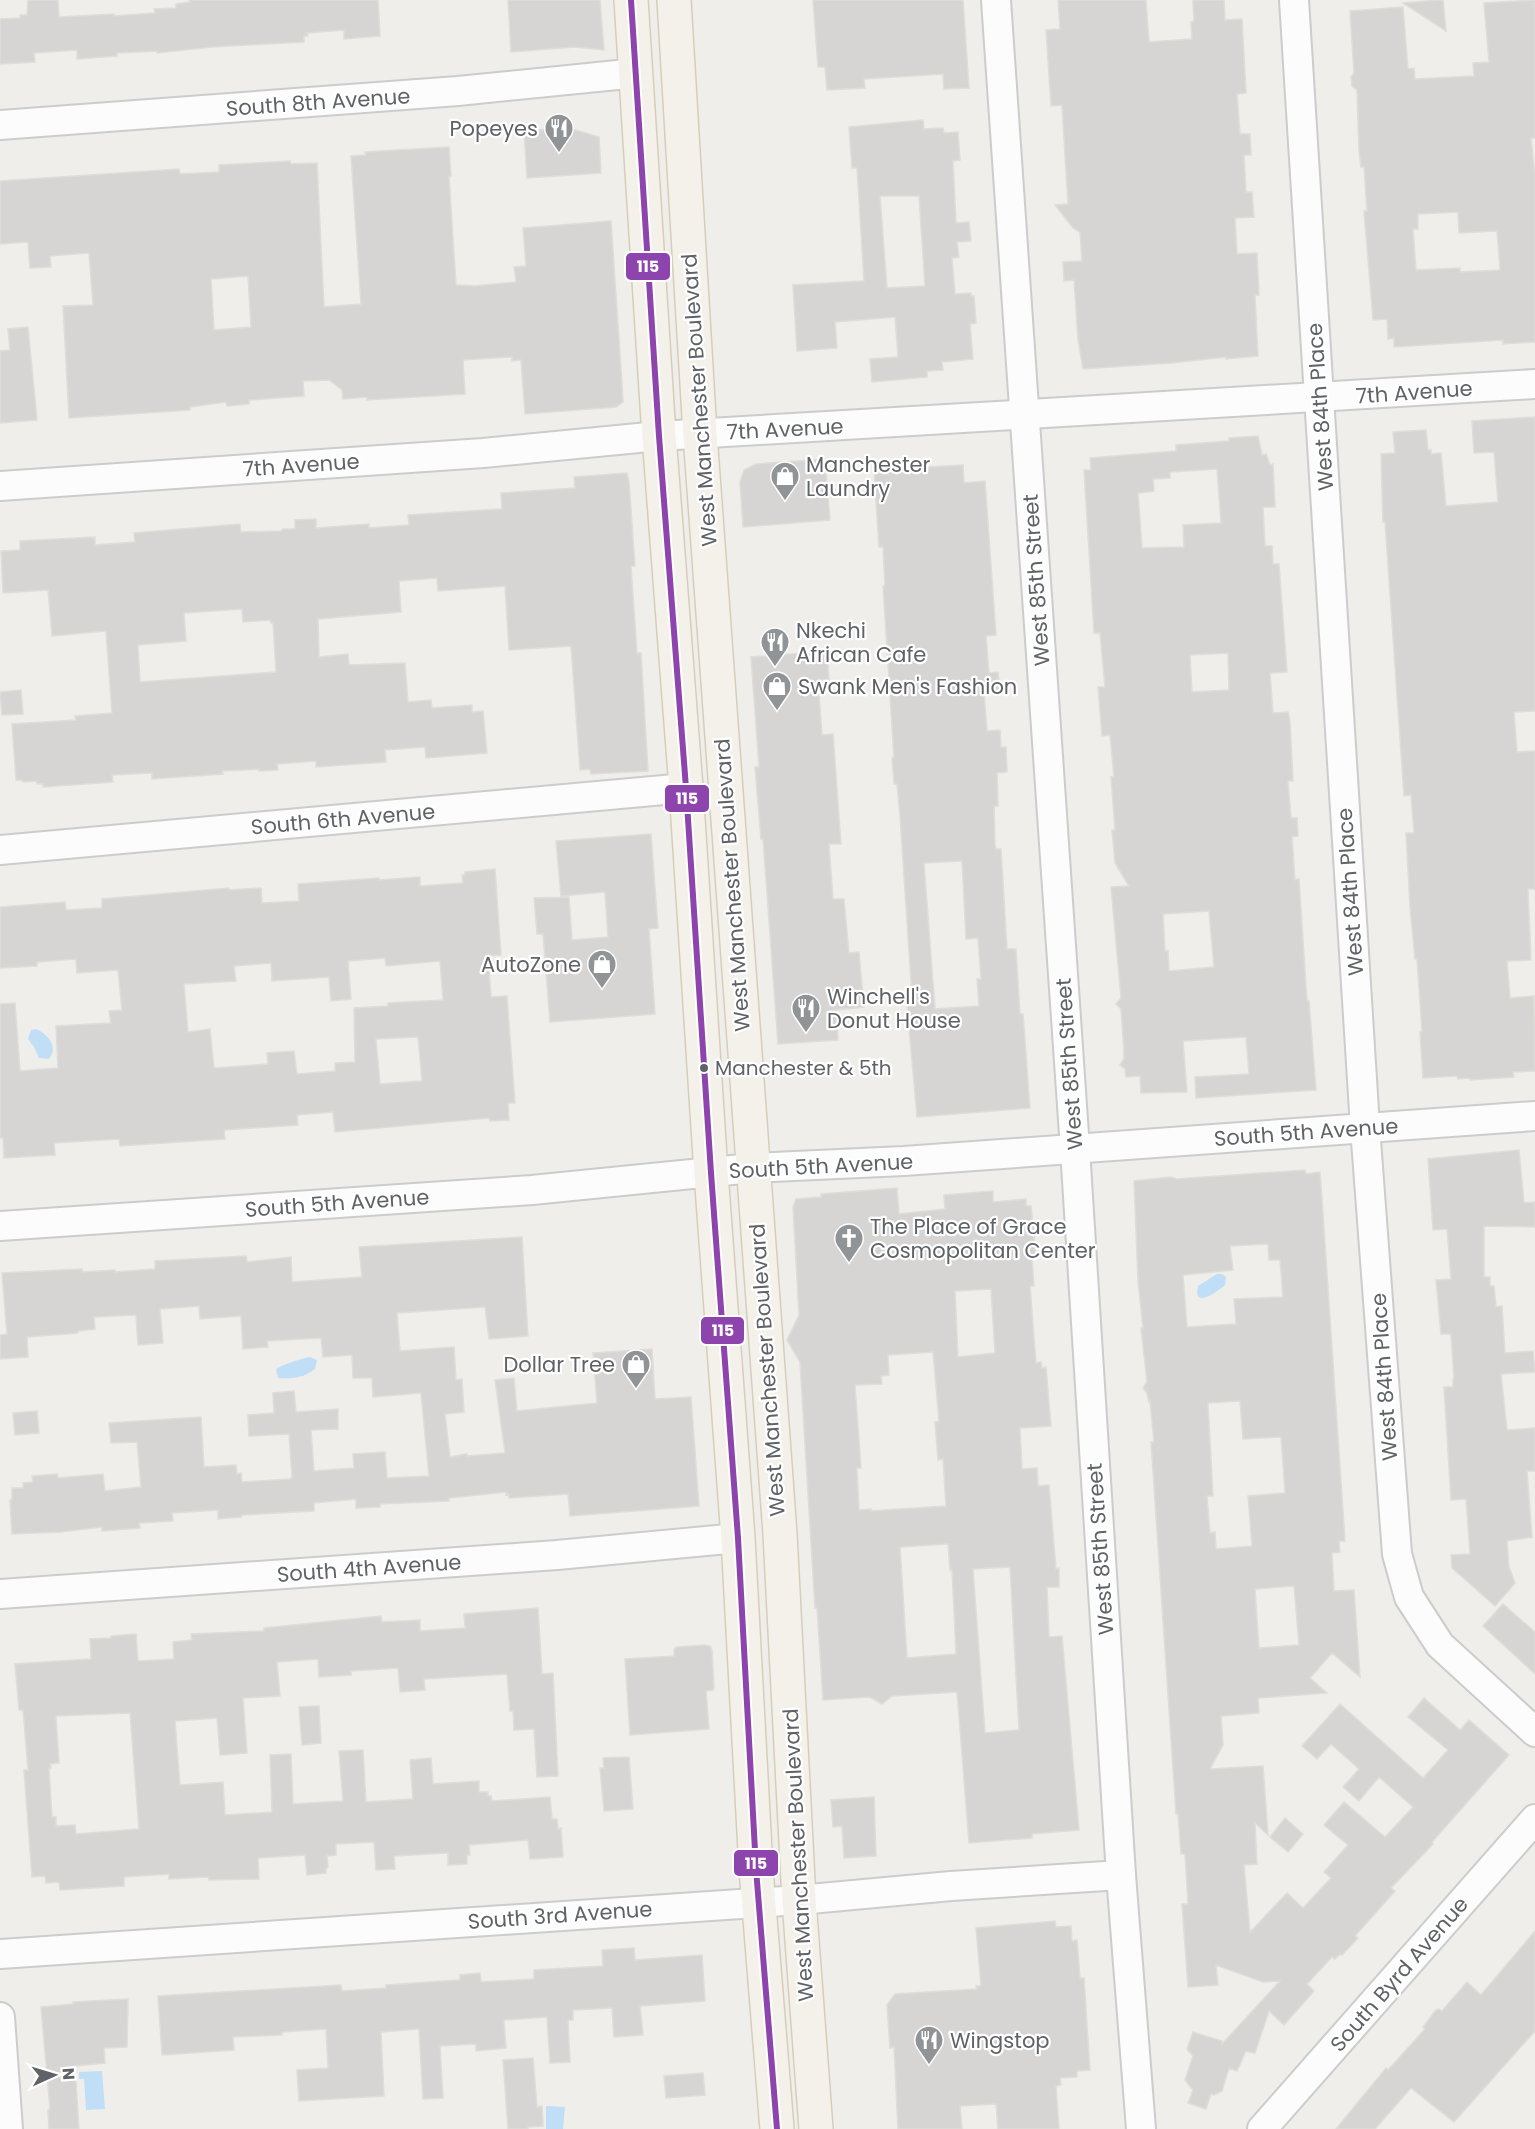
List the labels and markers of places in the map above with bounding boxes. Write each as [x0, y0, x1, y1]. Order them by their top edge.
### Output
restaurant icon: Popeyes [543, 112, 575, 154]
place label: Popeyes [449, 114, 538, 143]
place label: Manchester Laundry [806, 450, 931, 503]
shop icon: Manchester Laundry [769, 460, 801, 502]
place label: Nkechi African Cafe [796, 616, 926, 669]
restaurant icon: Nkechi African Cafe [759, 626, 791, 668]
shop icon: Swank Men's Fashion [761, 670, 793, 712]
place label: Swank Men's Fashion [798, 672, 1017, 701]
shop icon: AutoZone [586, 948, 618, 990]
place label: AutoZone [481, 950, 581, 979]
place label: Winchell's Donut House [827, 982, 961, 1035]
restaurant icon: Winchell's Donut House [790, 992, 822, 1034]
place label: Manchester & 5th [715, 1054, 892, 1082]
marker: Manchester & 5th [698, 1062, 710, 1074]
place label: The Place of Grace Cosmopolitan Center [870, 1212, 1096, 1265]
church icon: The Place of Grace Cosmopolitan Center [833, 1222, 865, 1264]
shop icon: Dollar Tree [620, 1348, 652, 1390]
place label: Dollar Tree [504, 1350, 615, 1379]
restaurant icon: Wingstop [913, 2024, 945, 2066]
place label: Wingstop [950, 2026, 1050, 2055]

